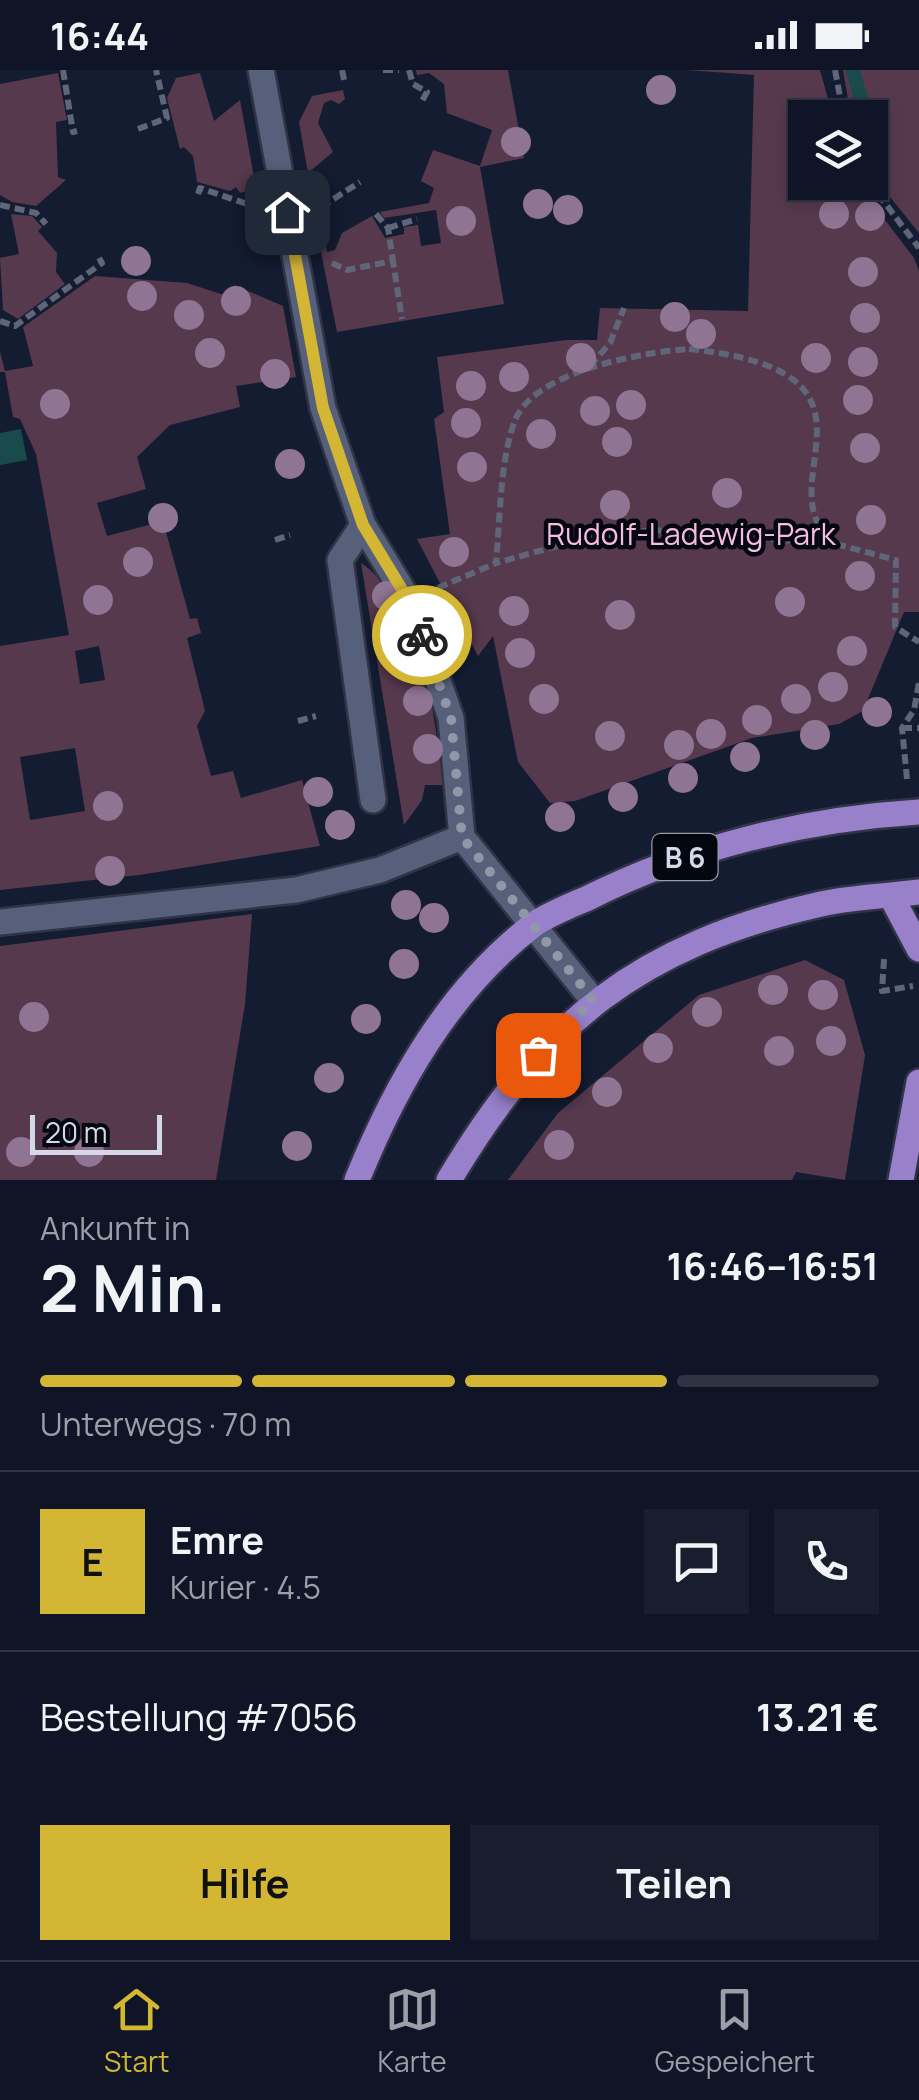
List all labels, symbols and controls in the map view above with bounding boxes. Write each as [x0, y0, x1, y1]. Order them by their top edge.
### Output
text: 16:44 [50, 9, 149, 61]
map controls [788, 100, 888, 200]
button: layers [788, 100, 888, 200]
pin [245, 170, 330, 255]
icon: home [260, 185, 315, 240]
park label: Rudolf-Ladewig-Park [546, 513, 837, 554]
courier [372, 585, 472, 685]
icon: bike [395, 608, 450, 663]
road number: B 6 [652, 834, 718, 880]
pin [496, 1013, 581, 1098]
icon: bag [511, 1028, 566, 1083]
scale bar [30, 1110, 162, 1154]
text: 20 m [45, 1113, 107, 1151]
text: Ankunft in [40, 1206, 190, 1250]
text: 16:46–16:51 [666, 1239, 879, 1291]
text: 2 Min. [40, 1243, 226, 1332]
text: Unterwegs · 70 m [40, 1402, 291, 1446]
button: chat [644, 1509, 749, 1614]
button: phone [774, 1509, 879, 1614]
text: Emre [170, 1513, 264, 1565]
text: E [81, 1535, 104, 1587]
text: Kurier · 4.5 [170, 1565, 321, 1609]
text: Bestellung #7056 [40, 1690, 358, 1742]
text: 13.21 € [756, 1690, 879, 1742]
button: Hilfe [40, 1825, 450, 1940]
button: Teilen [470, 1825, 879, 1940]
tab: Start [104, 1982, 169, 2080]
tab: Karte [377, 1982, 447, 2080]
tab: Gespeichert [655, 1982, 815, 2080]

